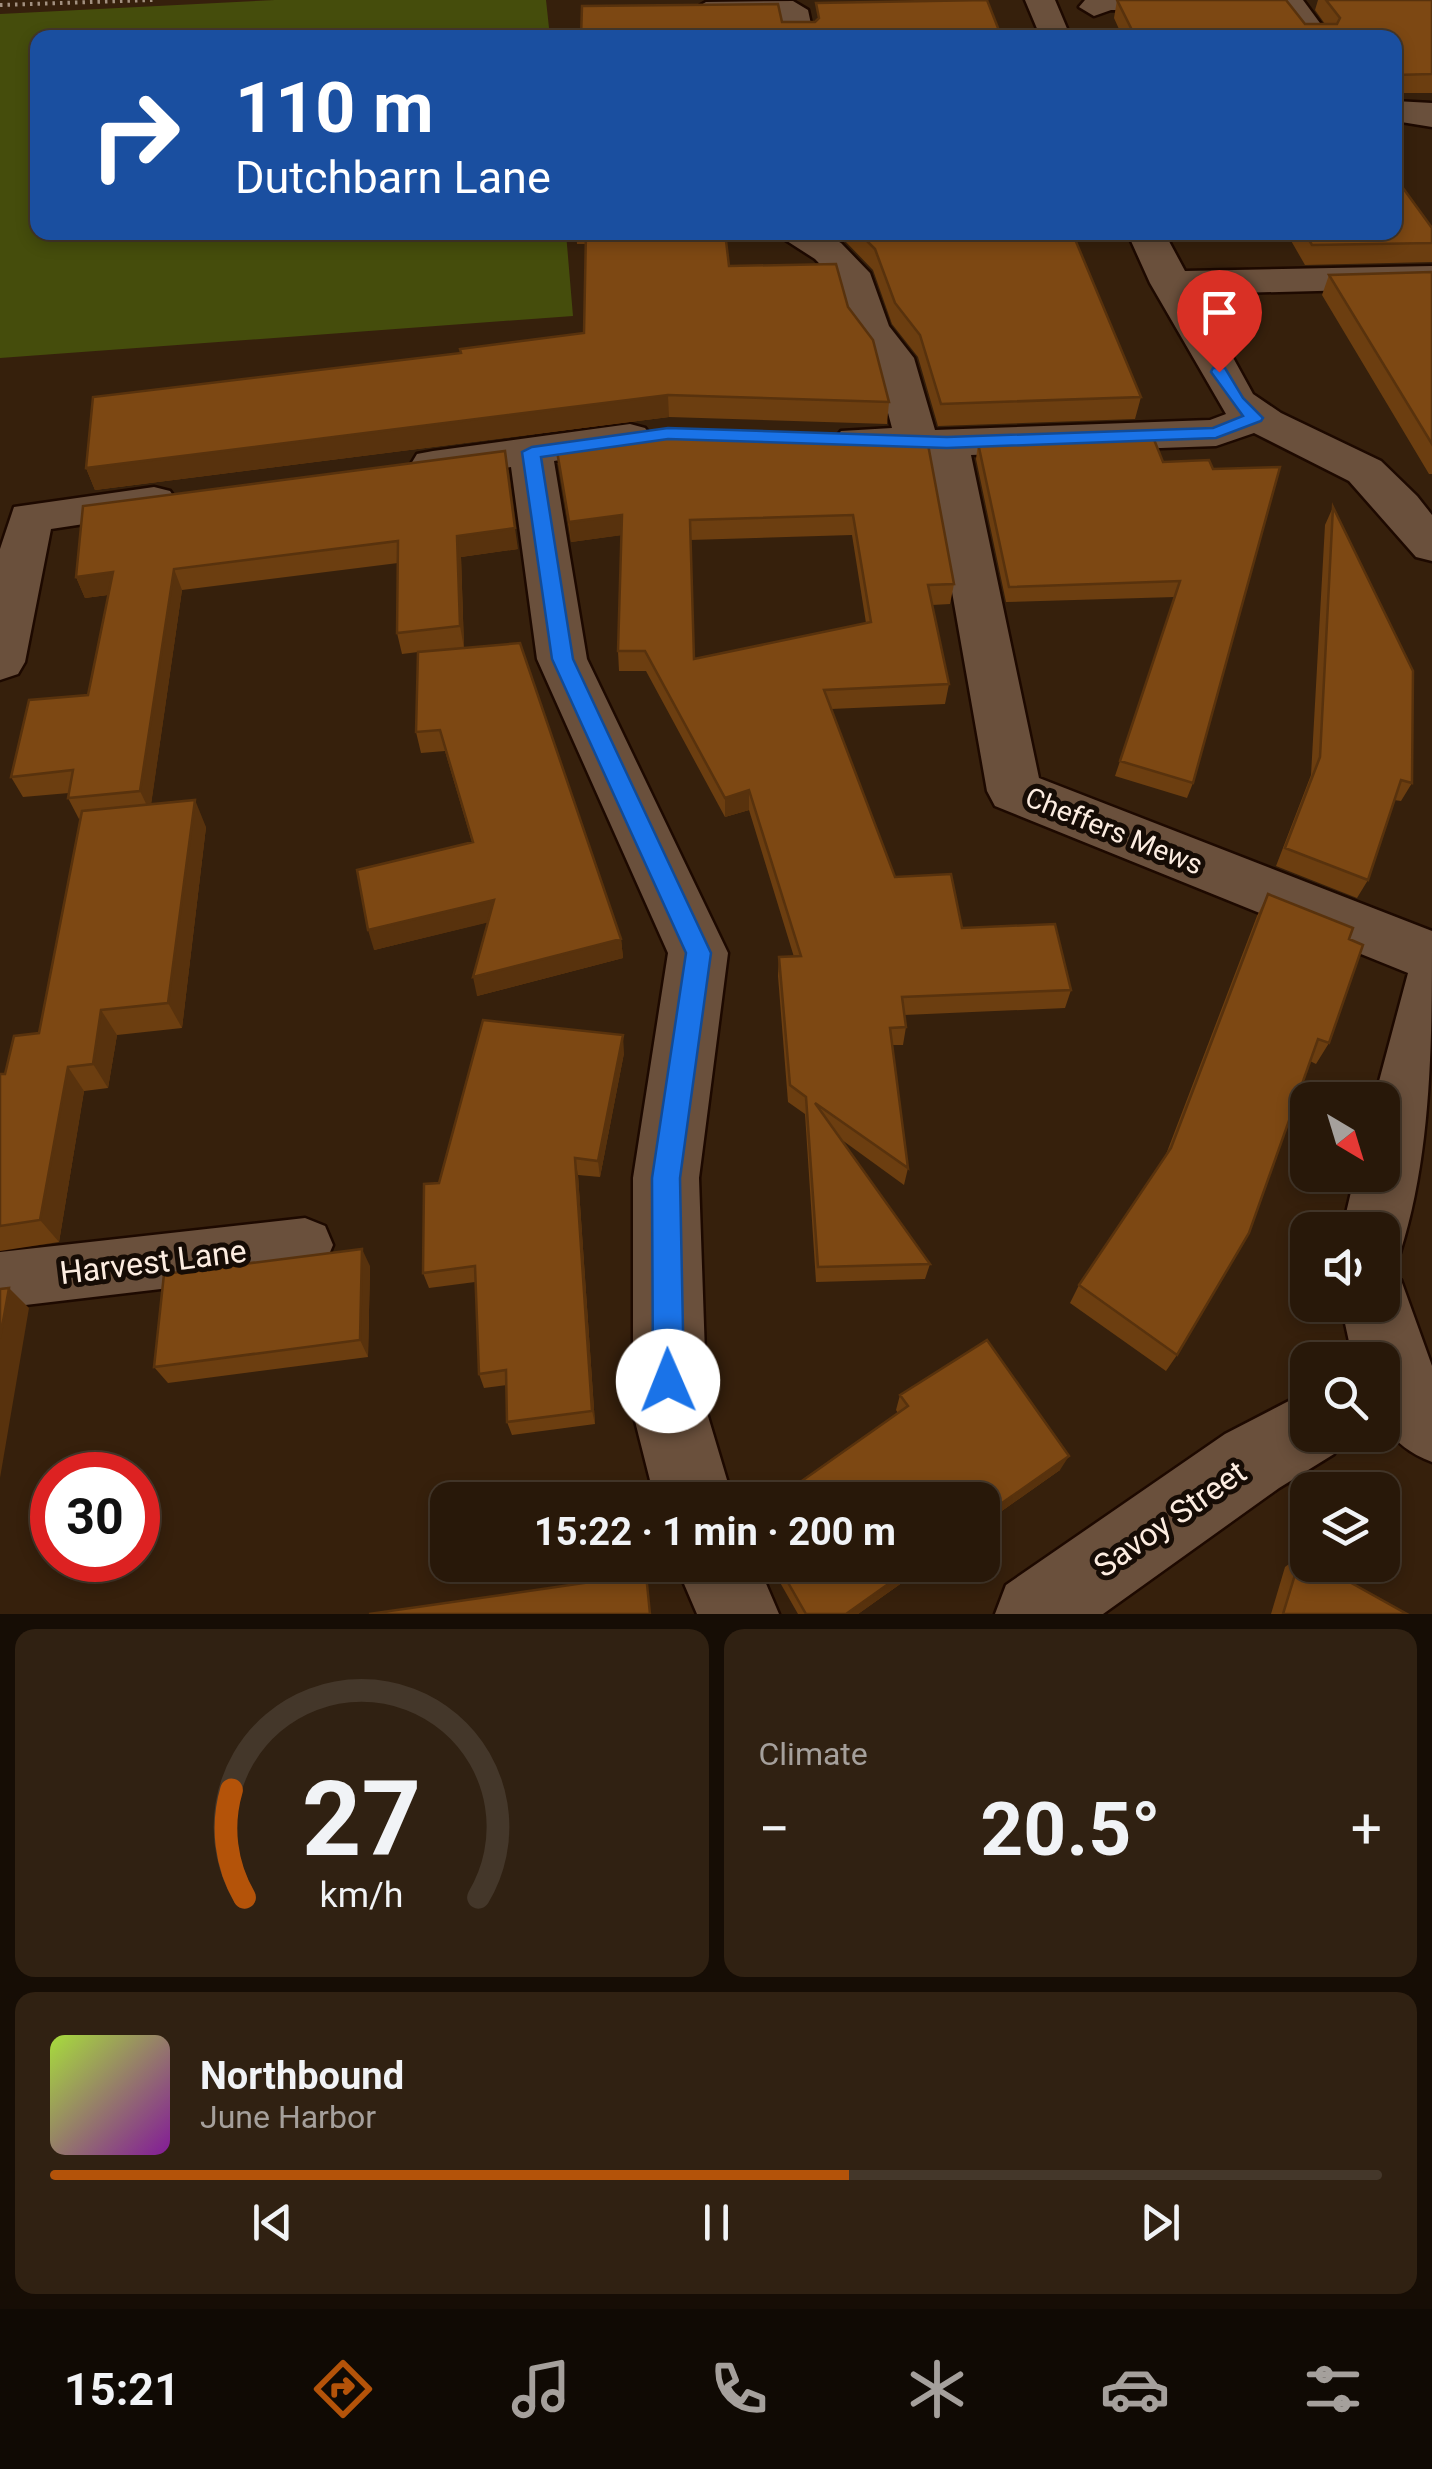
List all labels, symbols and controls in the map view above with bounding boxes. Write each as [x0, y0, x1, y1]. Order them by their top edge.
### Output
text: 110 m [235, 67, 434, 149]
icon: right [70, 70, 200, 200]
text: Dutchbarn Lane [235, 151, 551, 204]
pin [1177, 270, 1262, 373]
icon: arrive [1192, 285, 1247, 340]
street label: Cheffers Mews [1021, 780, 1207, 882]
north arrow [1290, 1082, 1400, 1192]
map controls [1290, 1082, 1400, 1582]
button: sound [1290, 1212, 1400, 1322]
street label: Harvest Lane [57, 1232, 249, 1292]
position arrow [616, 1329, 720, 1433]
button: search [1290, 1342, 1400, 1452]
speed limit sign: 30 [30, 1452, 160, 1582]
street label: Savoy Street [1087, 1453, 1253, 1585]
button: layers [1290, 1472, 1400, 1582]
text: 15:22 · 1 min · 200 m [534, 1510, 896, 1554]
text: Climate [759, 1735, 868, 1773]
text: 27 [302, 1759, 421, 1880]
text: 20.5° [980, 1785, 1160, 1873]
text: − [759, 1797, 790, 1861]
text: + [1351, 1797, 1382, 1861]
text: km/h [320, 1874, 404, 1916]
text: Northbound [200, 2054, 404, 2098]
text: June Harbor [200, 2098, 376, 2136]
icon: previous [245, 2195, 300, 2250]
icon: pause [689, 2195, 744, 2250]
icon: next [1133, 2195, 1188, 2250]
icon: directions [308, 2354, 378, 2424]
icon: music [506, 2354, 576, 2424]
icon: phone [704, 2354, 774, 2424]
icon: climate [902, 2354, 972, 2424]
icon: car [1100, 2354, 1170, 2424]
icon: filters [1298, 2354, 1368, 2424]
text: 15:21 [64, 2363, 180, 2416]

